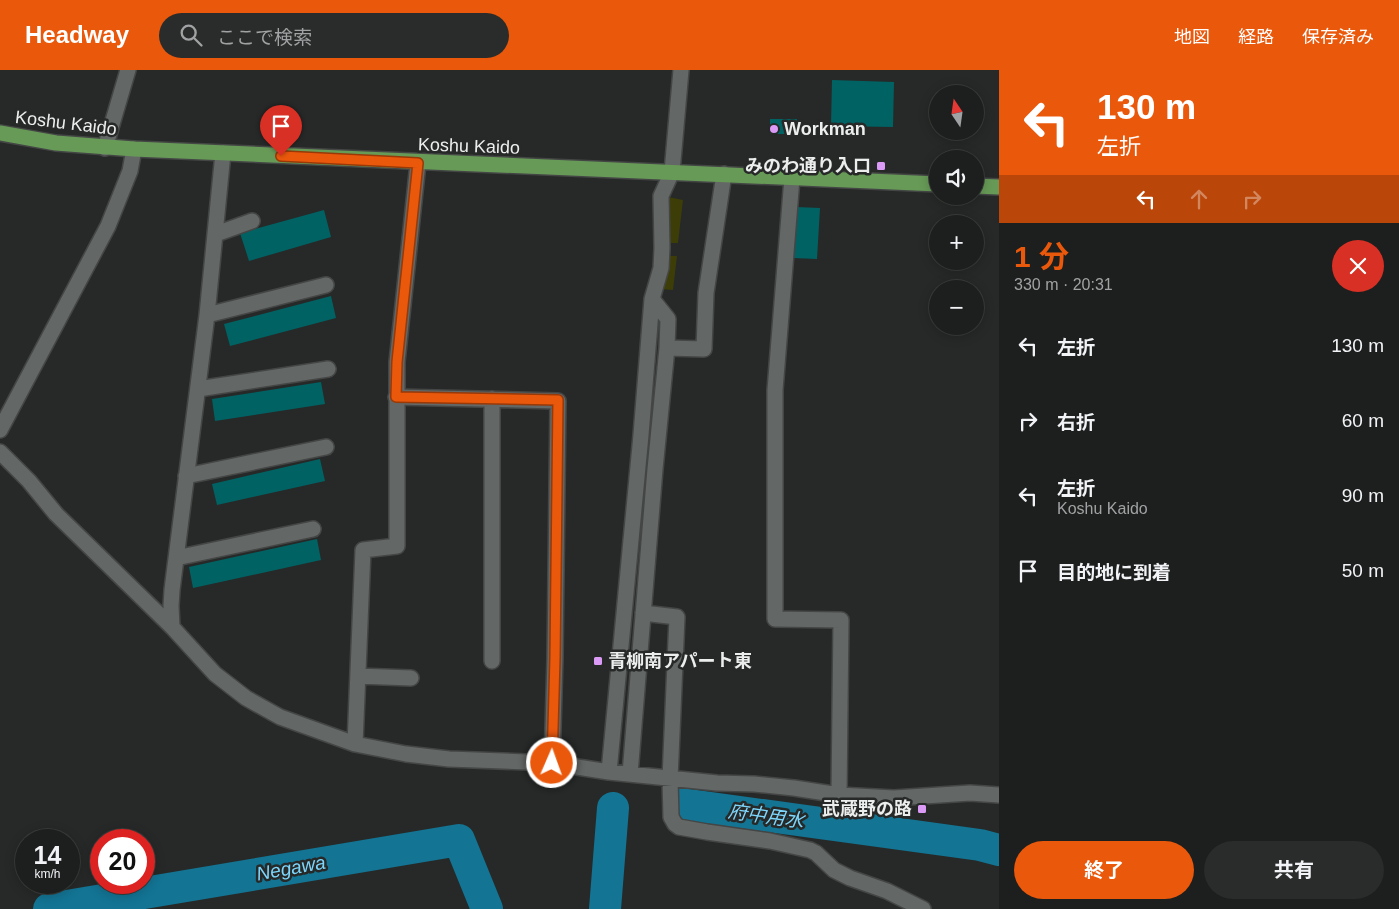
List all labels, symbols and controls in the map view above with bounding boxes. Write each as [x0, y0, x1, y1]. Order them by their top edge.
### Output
search box [159, 13, 509, 58]
text: Headway [25, 21, 129, 48]
icon: search [177, 21, 205, 49]
text: ここで検索 [217, 27, 312, 48]
text: 地図 [1174, 27, 1210, 47]
text: 経路 [1238, 27, 1274, 47]
text: 保存済み [1302, 27, 1374, 47]
north arrow [929, 85, 984, 140]
map controls [929, 85, 984, 335]
text: 130 m [1097, 87, 1196, 126]
icon: left [1014, 90, 1079, 155]
pin [260, 105, 302, 156]
street label: Koshu Kaido [14, 107, 118, 139]
icon: arrive [267, 112, 295, 140]
place label: Workman [784, 119, 866, 139]
marker: Workman [768, 123, 780, 135]
street label: Koshu Kaido [418, 134, 520, 158]
text: 左折 [1097, 134, 1141, 159]
button: sound [929, 150, 984, 205]
place label: みのわ通り入口 [745, 156, 871, 176]
marker: みのわ通り入口 [875, 160, 887, 172]
icon: left [1132, 185, 1160, 213]
icon: ahead [1185, 185, 1213, 213]
icon: right [1238, 185, 1266, 213]
button: + [929, 215, 984, 270]
text: 1 分 [1014, 240, 1069, 273]
button: close [1332, 240, 1384, 292]
text: 330 m · 20:31 [1014, 276, 1113, 293]
button: − [929, 280, 984, 335]
icon: left [1014, 332, 1042, 360]
text: 130 m [1331, 335, 1384, 356]
text: 左折 [1057, 337, 1095, 358]
icon: right [1014, 407, 1042, 435]
text: 60 m [1342, 410, 1384, 431]
text: 右折 [1057, 412, 1095, 433]
text: 左折 [1057, 478, 1095, 499]
icon: left [1014, 482, 1042, 510]
text: 90 m [1342, 485, 1384, 506]
text: Koshu Kaido [1057, 500, 1148, 517]
icon: arrive [1014, 557, 1042, 585]
text: 50 m [1342, 560, 1384, 581]
text: 目的地に到着 [1057, 562, 1171, 583]
place label: 青柳南アパート東 [608, 651, 752, 671]
marker: 青柳南アパート東 [592, 655, 604, 667]
position arrow [525, 736, 577, 788]
place label: 武蔵野の路 [822, 799, 912, 819]
water label: 府中用水 [727, 800, 807, 832]
marker: 武蔵野の路 [916, 803, 928, 815]
speed limit sign: 20 [90, 829, 155, 894]
text: 14 [34, 841, 61, 869]
button: 終了 [1014, 841, 1194, 899]
button: 共有 [1204, 841, 1384, 899]
water label: Negawa [255, 852, 327, 884]
text: km/h [34, 867, 61, 881]

